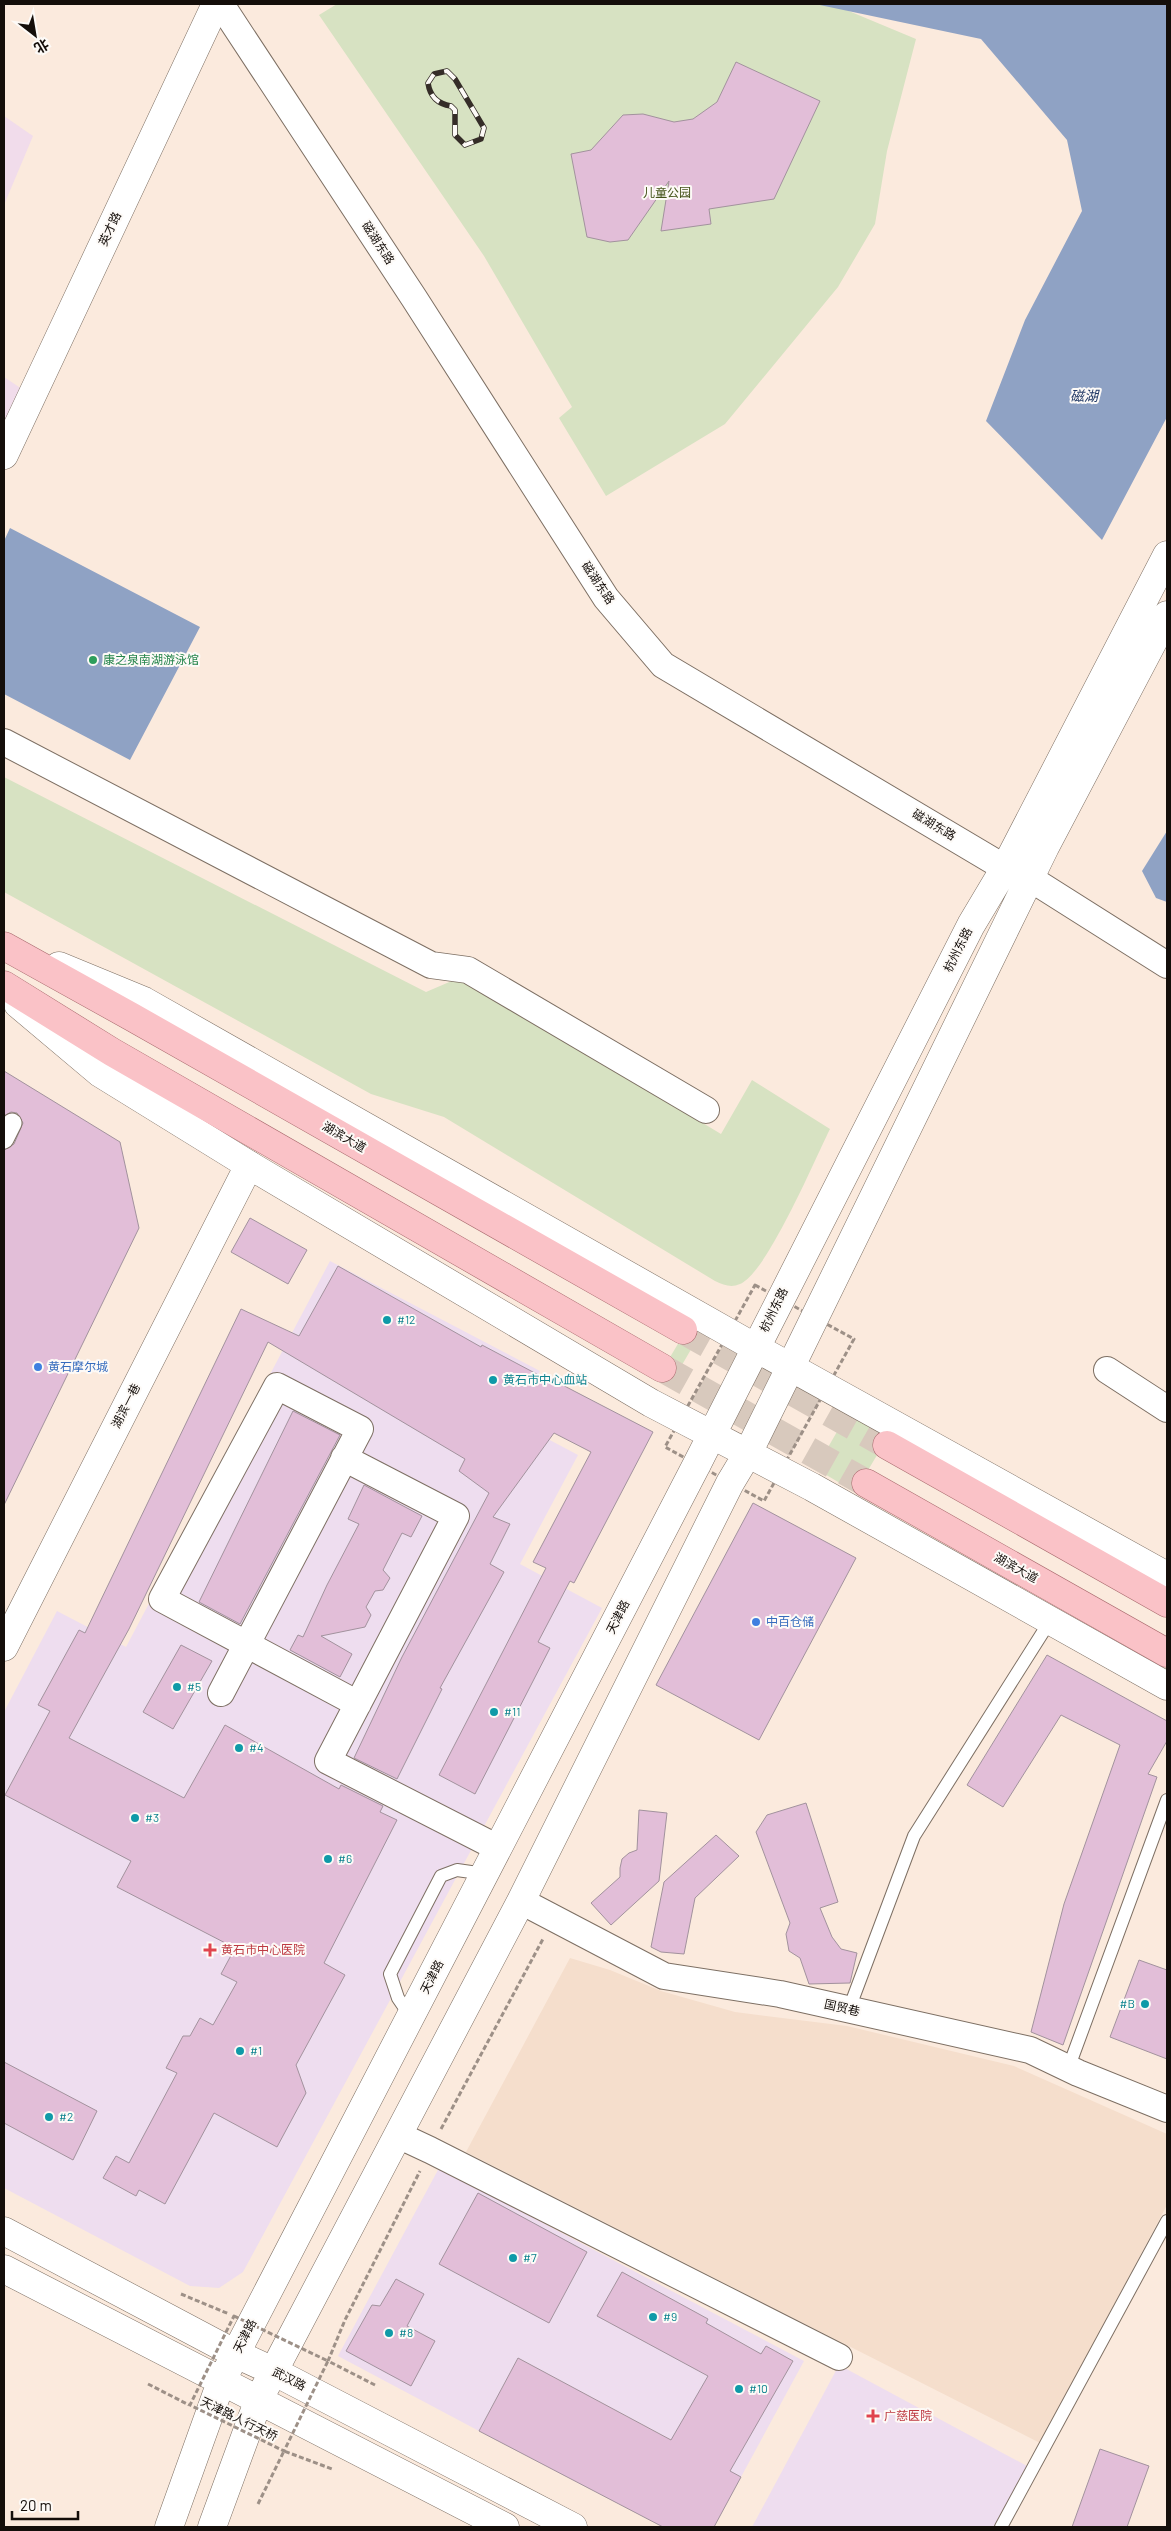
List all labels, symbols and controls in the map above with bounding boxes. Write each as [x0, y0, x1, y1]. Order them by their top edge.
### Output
north arrow [10, 10, 60, 60]
text: 北 [32, 36, 52, 57]
park label: 儿童公园 [643, 185, 691, 199]
street label: 英才路 [95, 209, 123, 248]
street label: 磁湖东路 [360, 219, 398, 266]
water label: 磁湖 [1070, 387, 1100, 404]
street label: 磁湖东路 [580, 559, 618, 606]
place label: 康之泉南湖游泳馆 [103, 652, 199, 666]
marker: 康之泉南湖游泳馆 [87, 654, 99, 666]
street label: 磁湖东路 [910, 806, 959, 843]
street label: 杭州东路 [940, 925, 974, 974]
street label: 湖滨大道 [320, 1118, 369, 1154]
street label: 杭州东路 [756, 1285, 790, 1334]
place label: #12 [397, 1312, 416, 1326]
marker: #12 [381, 1314, 393, 1326]
place label: 黄石摩尔城 [48, 1359, 108, 1373]
marker: 黄石摩尔城 [32, 1361, 44, 1373]
place label: 黄石市中心血站 [503, 1372, 587, 1386]
marker: 黄石市中心血站 [487, 1374, 499, 1386]
street label: 湖滨一巷 [108, 1381, 142, 1430]
street label: 湖滨大道 [992, 1549, 1041, 1585]
street label: 天津路 [603, 1597, 632, 1636]
place label: 中百仓储 [766, 1614, 814, 1628]
marker: 中百仓储 [750, 1616, 762, 1628]
place label: #5 [187, 1679, 201, 1693]
marker: #5 [171, 1681, 183, 1693]
place label: #11 [504, 1704, 520, 1718]
marker: #11 [488, 1706, 500, 1718]
place label: #4 [249, 1740, 264, 1754]
marker: #4 [233, 1742, 245, 1754]
place label: #3 [145, 1810, 159, 1824]
marker: #3 [129, 1812, 141, 1824]
place label: #6 [338, 1851, 352, 1865]
marker: #6 [322, 1853, 334, 1865]
place label: 黄石市中心医院 [221, 1942, 305, 1956]
marker: 黄石市中心医院 [203, 1943, 217, 1957]
street label: 天津路 [417, 1957, 446, 1996]
street label: 国贸巷 [823, 1996, 861, 2018]
place label: #B [1120, 1996, 1135, 2010]
marker: #B [1139, 1998, 1151, 2010]
place label: #1 [250, 2043, 262, 2057]
marker: #1 [234, 2045, 246, 2057]
place label: #2 [59, 2109, 73, 2123]
marker: #2 [43, 2111, 55, 2123]
place label: #7 [523, 2250, 537, 2264]
marker: #7 [507, 2252, 519, 2264]
place label: #9 [663, 2309, 677, 2323]
marker: #9 [647, 2311, 659, 2323]
street label: 天津路 [230, 2316, 259, 2355]
place label: #8 [399, 2325, 413, 2339]
marker: #8 [383, 2327, 395, 2339]
street label: 武汉路 [270, 2364, 309, 2393]
place label: #10 [749, 2381, 768, 2395]
marker: #10 [733, 2383, 745, 2395]
street label: 天津路人行天桥 [199, 2393, 280, 2443]
place label: 广慈医院 [884, 2408, 932, 2422]
marker: 广慈医院 [866, 2409, 880, 2423]
scale bar [12, 2488, 79, 2520]
text: 20 m [20, 2496, 52, 2514]

